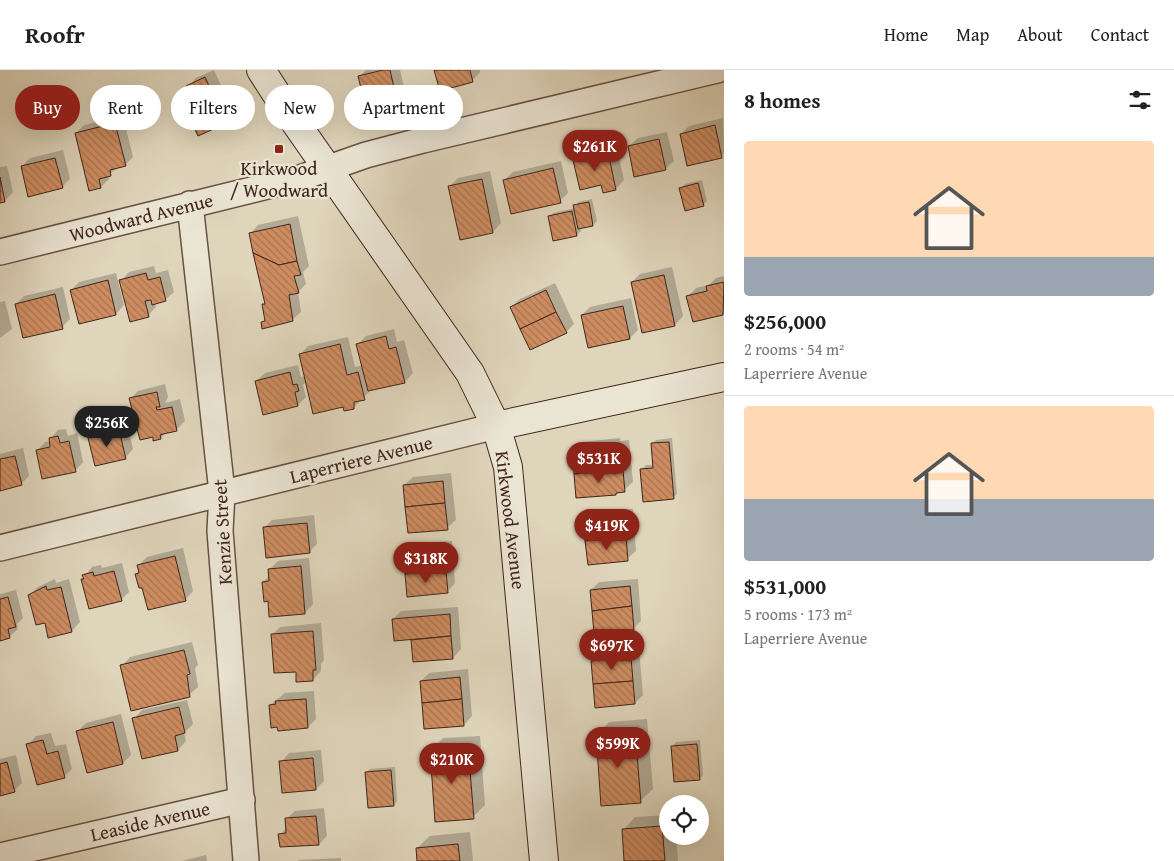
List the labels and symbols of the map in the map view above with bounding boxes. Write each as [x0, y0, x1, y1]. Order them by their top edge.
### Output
pin: $261K [560, 129, 630, 172]
marker: Kirkwood / Woodward [273, 143, 285, 155]
place label: Kirkwood / Woodward [230, 154, 329, 204]
street label: Woodward Avenue [66, 186, 216, 248]
pin: $256K [72, 406, 142, 448]
street label: Laperriere Avenue [287, 428, 435, 490]
pin: $531K [564, 442, 634, 484]
street label: Kirkwood Avenue [489, 449, 533, 591]
street label: Kenzie Street [205, 478, 239, 585]
pin: $419K [572, 508, 642, 551]
pin: $318K [391, 542, 461, 584]
pin: $697K [577, 628, 647, 671]
pin: $599K [583, 726, 653, 769]
pin: $210K [417, 742, 487, 785]
street label: Leaside Avenue [88, 794, 212, 848]

